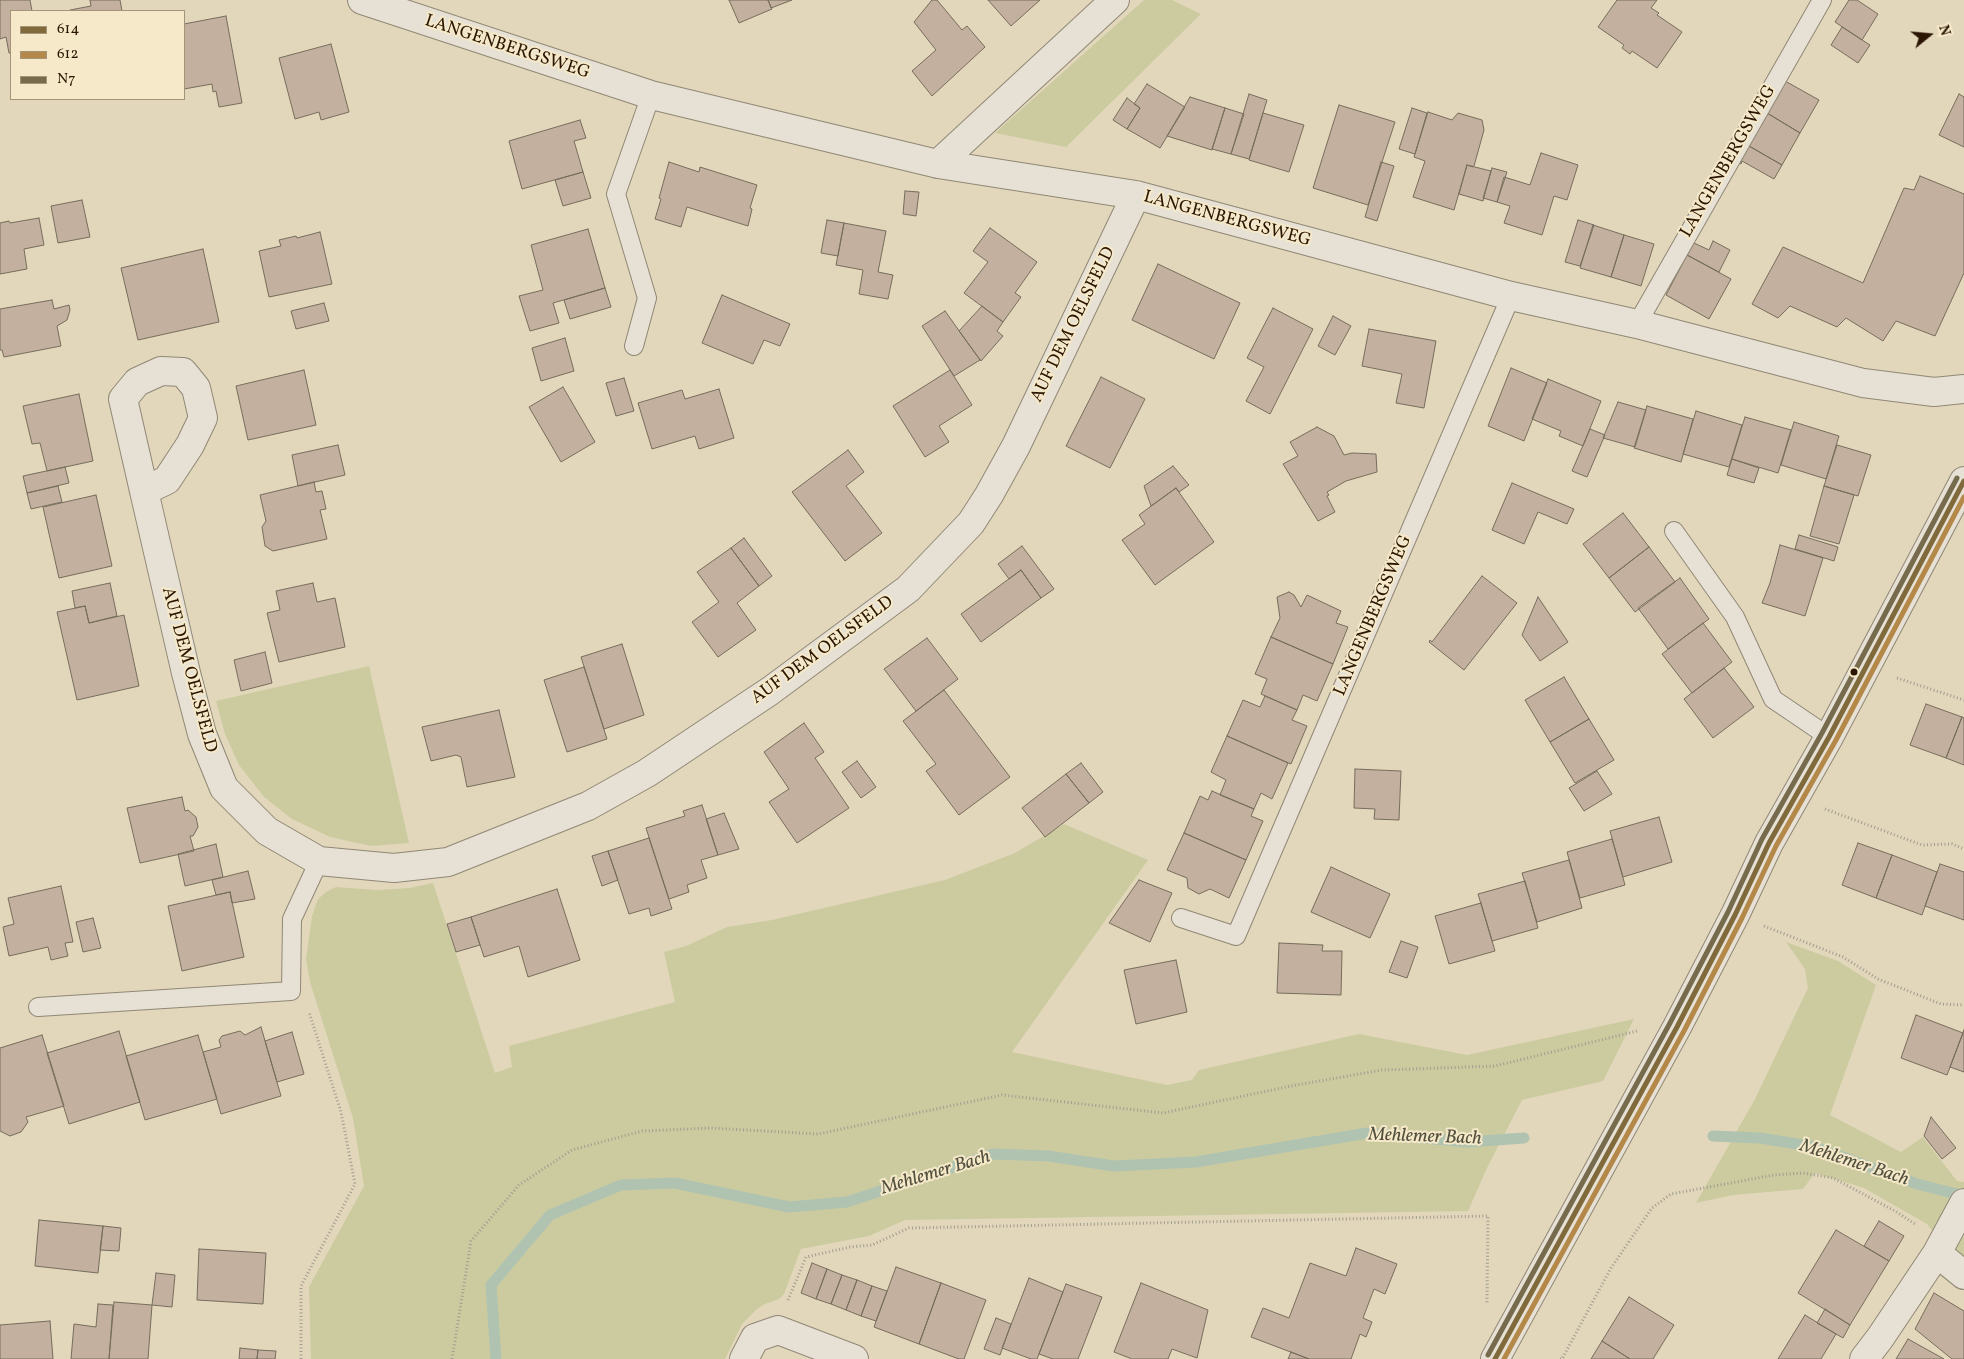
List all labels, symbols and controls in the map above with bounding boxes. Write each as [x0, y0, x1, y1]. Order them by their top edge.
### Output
legend [10, 10, 185, 100]
north arrow [1904, 10, 1954, 60]
street label: LANGENBERGSWEG [422, 11, 592, 85]
text: 614 [57, 19, 79, 40]
text: N [1933, 23, 1954, 38]
text: 612 [57, 44, 78, 65]
text: N7 [57, 69, 75, 90]
street label: LANGENBERGSWEG [1677, 82, 1781, 242]
street label: LANGENBERGSWEG [1141, 187, 1313, 253]
street label: AUF DEM OELSFELD [1027, 244, 1121, 406]
street label: LANGENBERGSWEG [1330, 532, 1418, 700]
street label: AUF DEM OELSFELD [156, 585, 220, 755]
street label: AUF DEM OELSFELD [748, 592, 898, 710]
unlabelled marker [1849, 667, 1859, 677]
water label: Mehlemer Bach [1368, 1125, 1482, 1151]
water label: Mehlemer Bach [1797, 1136, 1911, 1192]
water label: Mehlemer Bach [879, 1147, 993, 1201]

